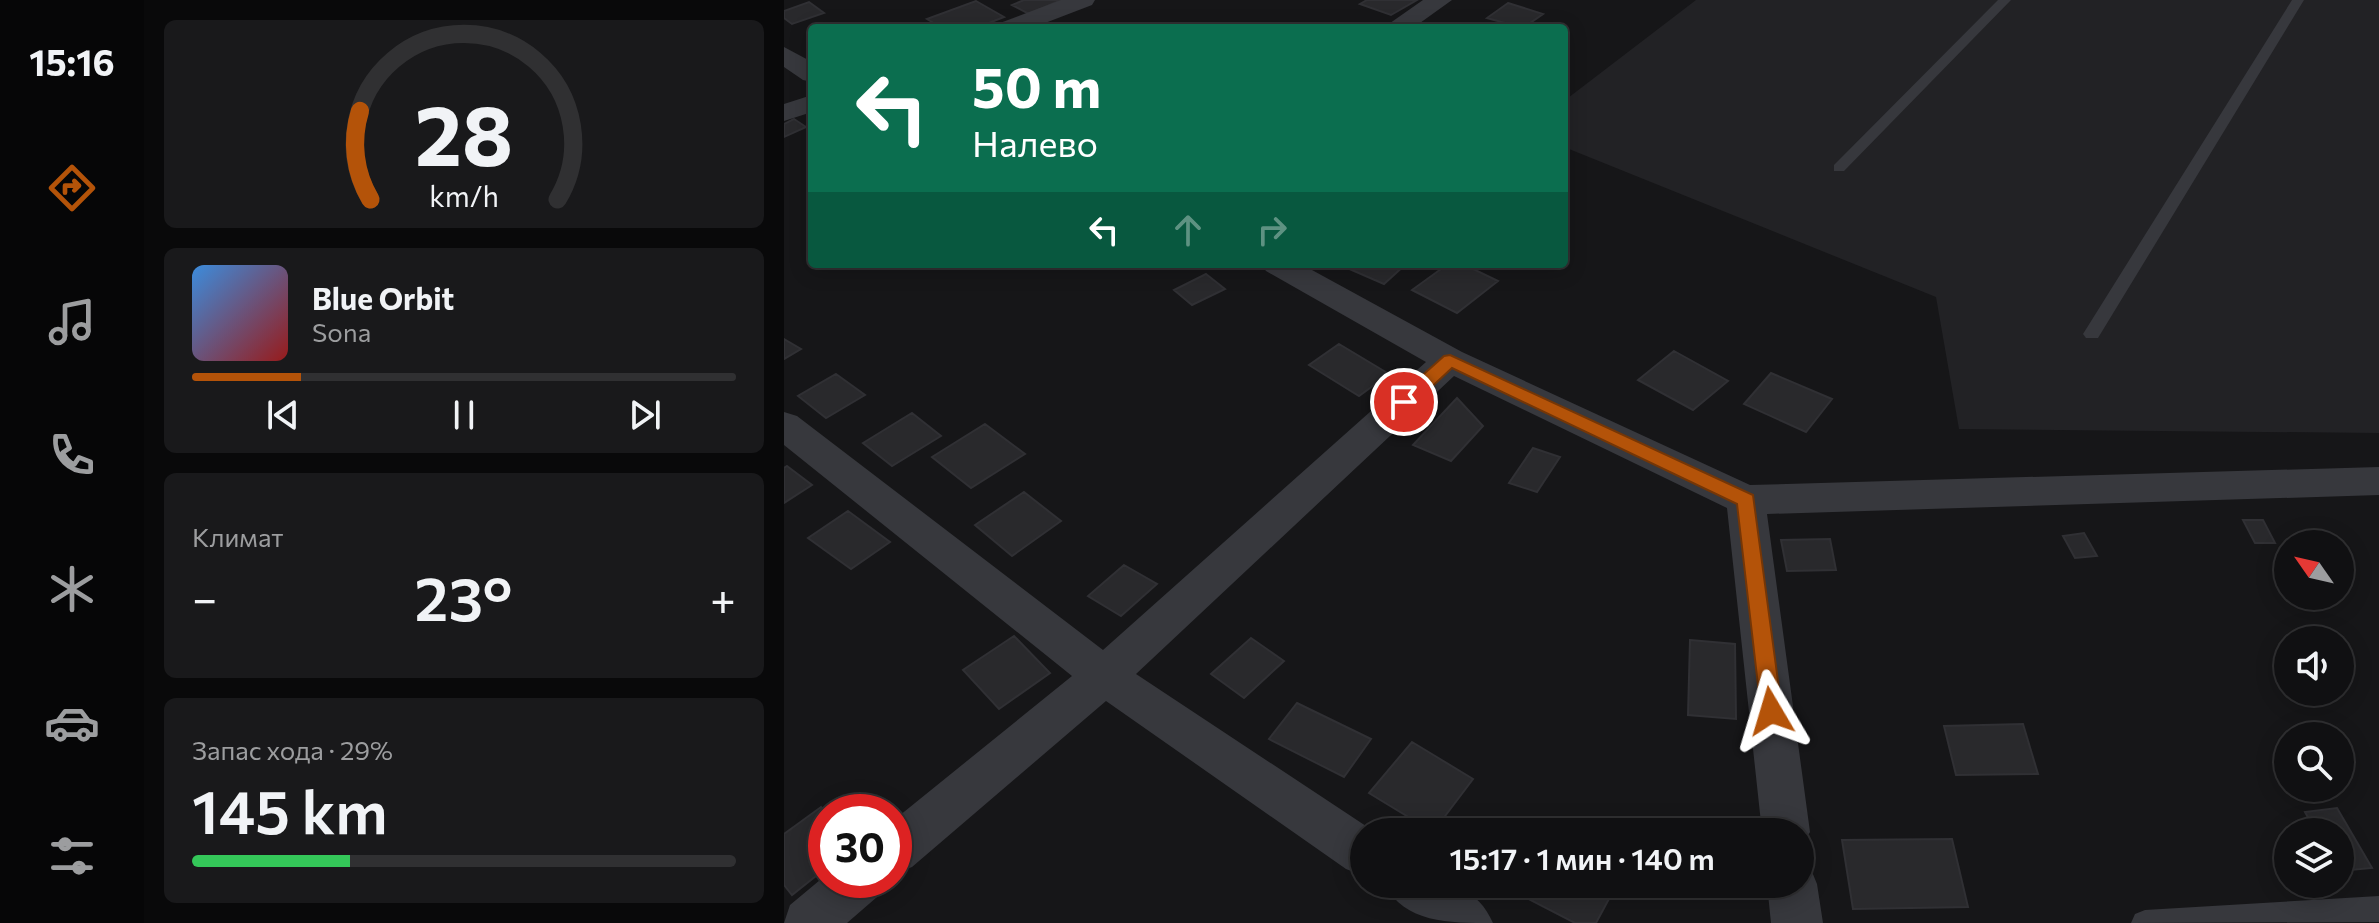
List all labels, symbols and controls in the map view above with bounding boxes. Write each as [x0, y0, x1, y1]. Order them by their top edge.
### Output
text: 15:16 [29, 39, 115, 83]
text: 50 m [972, 51, 1101, 120]
icon: left [840, 56, 944, 160]
text: 28 [415, 81, 513, 183]
text: Налево [972, 120, 1098, 164]
icon: directions [44, 160, 100, 216]
text: km/h [429, 178, 499, 213]
icon: left [1082, 208, 1126, 252]
icon: ahead [1166, 208, 1210, 252]
icon: right [1250, 208, 1294, 252]
text: Blue Orbit [312, 279, 454, 316]
icon: music [44, 294, 100, 350]
text: Sona [312, 316, 371, 347]
pin [1370, 368, 1438, 436]
icon: arrive [1382, 380, 1426, 424]
icon: previous [261, 393, 305, 437]
icon: pause [442, 393, 486, 437]
icon: next [623, 393, 667, 437]
icon: phone [44, 427, 100, 483]
text: Климат [192, 521, 284, 552]
north arrow [2274, 530, 2354, 610]
map controls [2274, 530, 2354, 898]
text: 23° [415, 560, 513, 633]
icon: climate [44, 561, 100, 617]
text: − [192, 570, 217, 624]
text: + [710, 570, 736, 624]
button: sound [2274, 626, 2354, 706]
position arrow [1729, 669, 1813, 753]
icon: car [44, 695, 100, 751]
button: search [2274, 722, 2354, 802]
text: Запас хода · 29% [192, 734, 393, 765]
text: 145 km [192, 773, 388, 846]
speed limit sign: 30 [808, 794, 912, 898]
button: layers [2274, 818, 2354, 898]
icon: filters [44, 828, 100, 884]
text: 15:17 · 1 мин · 140 m [1449, 839, 1715, 876]

